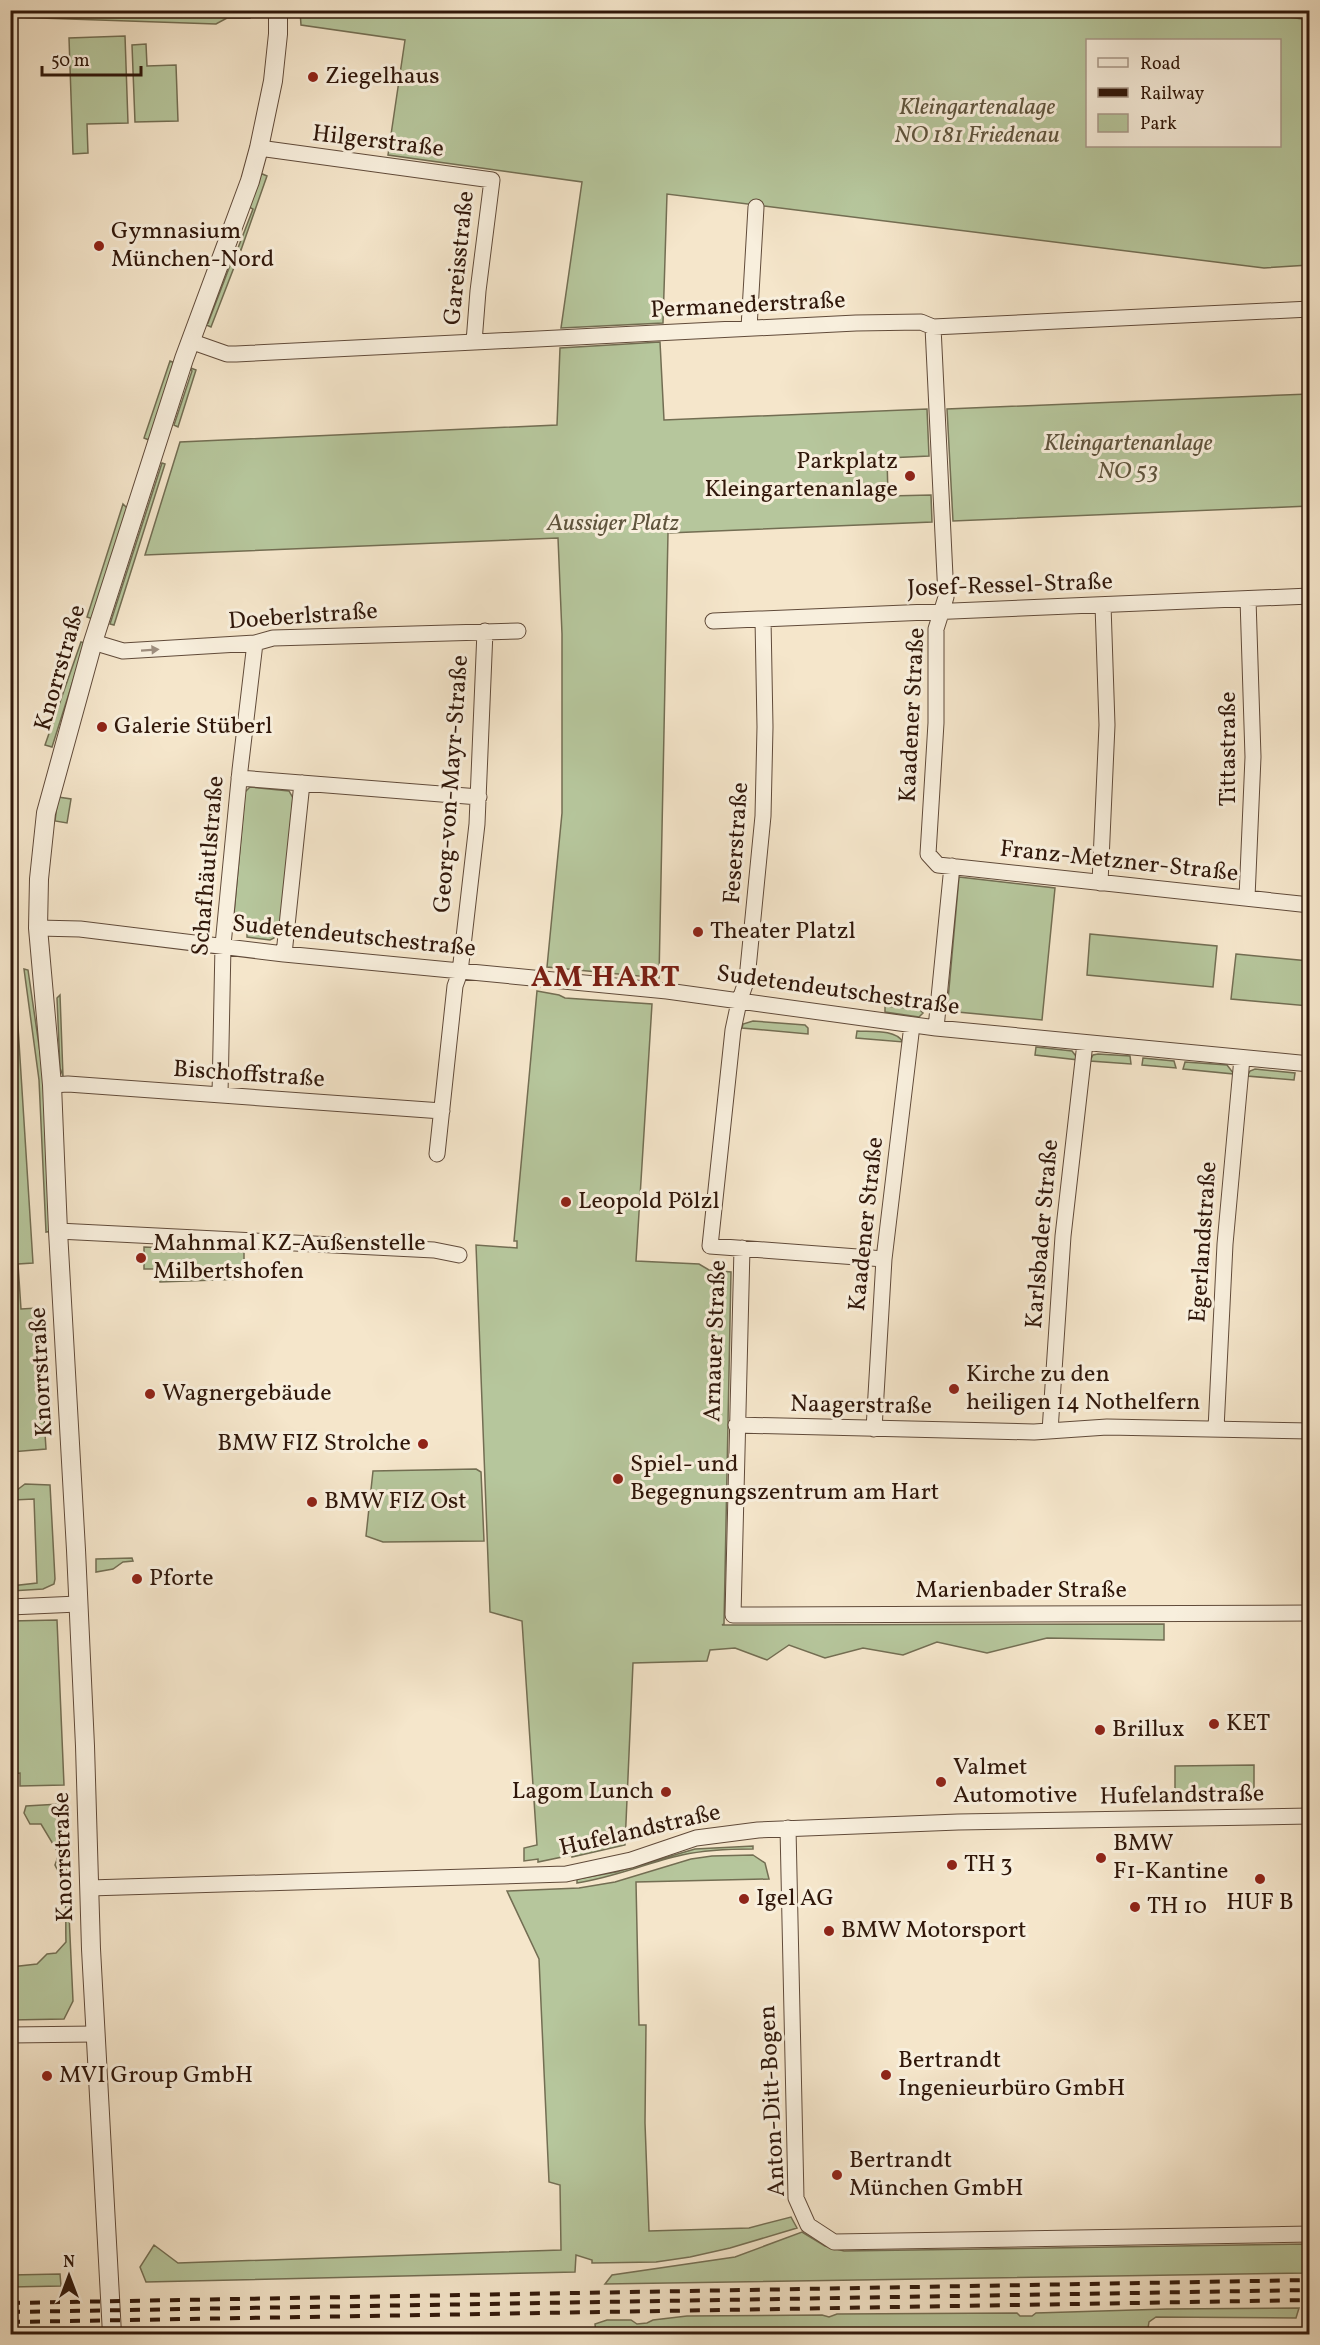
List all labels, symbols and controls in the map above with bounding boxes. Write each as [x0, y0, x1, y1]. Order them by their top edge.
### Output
scale bar [42, 39, 141, 77]
legend [1086, 39, 1281, 147]
text: 50 m [51, 49, 90, 74]
text: Road [1140, 52, 1181, 77]
place label: Ziegelhaus [325, 60, 440, 94]
marker: Ziegelhaus [306, 70, 320, 84]
text: Railway [1140, 82, 1204, 107]
park label: Kleingartenalage NO 181 Friedenau [894, 91, 1060, 153]
text: Park [1140, 112, 1177, 137]
street label: Hilgerstraße [310, 117, 446, 167]
street label: Gareisstraße [436, 189, 484, 327]
place label: Gymnasium München-Nord [111, 215, 274, 277]
marker: Gymnasium München-Nord [92, 239, 106, 253]
street label: Permanederstraße [650, 284, 846, 328]
park label: Kleingartenanlage NO 53 [1044, 427, 1213, 489]
place label: Parkplatz Kleingartenanlage [704, 445, 898, 507]
marker: Parkplatz Kleingartenanlage [903, 469, 917, 483]
park label: Aussiger Platz [546, 507, 679, 541]
street label: Josef-Ressel-Straße [907, 565, 1113, 607]
street label: Doeberlstraße [227, 595, 379, 639]
street label: Knorrstraße [27, 601, 95, 735]
street label: Kaadener Straße [891, 627, 935, 803]
one-way arrow [140, 645, 159, 654]
street label: Georg-von-Mayr-Straße [426, 654, 478, 914]
street label: Tittastraße [1212, 691, 1246, 807]
place label: Galerie Stüberl [114, 710, 272, 744]
marker: Galerie Stüberl [95, 720, 109, 734]
street label: Schafhäutlstraße [184, 774, 234, 958]
street label: Feserstraße [716, 781, 758, 905]
street label: Franz-Metzner-Straße [998, 833, 1240, 891]
street label: Sudetendeutschestraße [230, 907, 478, 967]
place label: Theater Platzl [710, 915, 856, 949]
marker: Theater Platzl [691, 925, 705, 939]
district label: AM HART [531, 957, 681, 999]
street label: Sudetendeutschestraße [714, 957, 962, 1025]
street label: Bischoffstraße [172, 1053, 326, 1097]
street label: Kaadener Straße [841, 1135, 893, 1313]
street label: Karlsbader Straße [1018, 1138, 1068, 1330]
street label: Egerlandstraße [1181, 1160, 1227, 1324]
place label: Leopold Pölzl [578, 1185, 720, 1219]
marker: Leopold Pölzl [559, 1195, 573, 1209]
place label: Mahnmal KZ-Außenstelle Milbertshofen [153, 1227, 426, 1289]
marker: Mahnmal KZ-Außenstelle Milbertshofen [134, 1251, 148, 1265]
street label: Arnauer Straße [696, 1259, 736, 1423]
street label: Knorrstraße [22, 1306, 62, 1438]
place label: Kirche zu den heiligen 14 Nothelfern [966, 1358, 1200, 1420]
place label: Wagnergebäude [162, 1377, 332, 1411]
marker: Kirche zu den heiligen 14 Nothelfern [947, 1382, 961, 1396]
marker: Wagnergebäude [143, 1387, 157, 1401]
street label: Naagerstraße [790, 1388, 932, 1424]
place label: BMW FIZ Strolche [217, 1427, 411, 1461]
marker: BMW FIZ Strolche [416, 1437, 430, 1451]
place label: Spiel- und Begegnungszentrum am Hart [630, 1448, 939, 1510]
marker: Spiel- und Begegnungszentrum am Hart [611, 1472, 625, 1486]
place label: BMW FIZ Ost [324, 1485, 467, 1519]
marker: BMW FIZ Ost [305, 1495, 319, 1509]
place label: Pforte [149, 1562, 214, 1596]
marker: Pforte [130, 1572, 144, 1586]
street label: Marienbader Straße [915, 1574, 1127, 1608]
place label: KET [1226, 1707, 1270, 1741]
place label: Brillux [1112, 1713, 1185, 1747]
marker: KET [1207, 1717, 1221, 1731]
marker: Brillux [1093, 1723, 1107, 1737]
place label: Valmet Automotive [953, 1751, 1077, 1813]
place label: Lagom Lunch [512, 1775, 654, 1809]
marker: Valmet Automotive [934, 1775, 948, 1789]
street label: Hufelandstraße [1099, 1778, 1265, 1814]
marker: Lagom Lunch [659, 1785, 673, 1799]
street label: Knorrstraße [45, 1791, 83, 1923]
street label: Hufelandstraße [556, 1796, 724, 1866]
place label: BMW F1-Kantine [1113, 1827, 1228, 1889]
place label: TH 3 [964, 1848, 1013, 1882]
marker: BMW F1-Kantine [1094, 1851, 1108, 1865]
marker: TH 3 [945, 1858, 959, 1872]
marker: HUF B [1253, 1872, 1267, 1886]
place label: Igel AG [756, 1882, 834, 1916]
place label: HUF B [1226, 1886, 1294, 1920]
place label: TH 10 [1147, 1890, 1207, 1924]
marker: Igel AG [737, 1892, 751, 1906]
marker: TH 10 [1128, 1900, 1142, 1914]
place label: BMW Motorsport [841, 1914, 1027, 1948]
marker: BMW Motorsport [822, 1924, 836, 1938]
street label: Anton-Ditt-Bogen [751, 2004, 795, 2198]
place label: Bertrandt Ingenieurbüro GmbH [898, 2044, 1125, 2106]
place label: MVI Group GmbH [59, 2059, 253, 2093]
marker: Bertrandt Ingenieurbüro GmbH [879, 2068, 893, 2082]
marker: MVI Group GmbH [40, 2069, 54, 2083]
place label: Bertrandt München GmbH [849, 2144, 1024, 2206]
marker: Bertrandt München GmbH [830, 2168, 844, 2182]
north arrow [39, 2246, 99, 2306]
text: N [63, 2252, 75, 2274]

